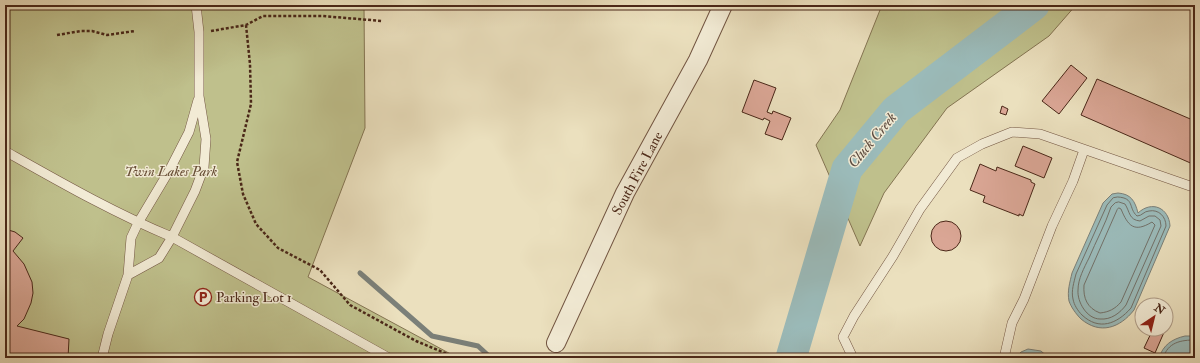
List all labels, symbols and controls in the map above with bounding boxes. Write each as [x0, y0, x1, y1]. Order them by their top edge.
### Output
water label: Cluck Creek [844, 109, 901, 172]
street label: South Fire Lane [608, 129, 667, 218]
park label: Twin Lakes Park [125, 163, 218, 180]
parking icon: Parking Lot 1 [193, 287, 213, 307]
place label: Parking Lot 1 [216, 289, 292, 306]
north arrow [1134, 297, 1174, 337]
text: N [1151, 300, 1168, 318]

